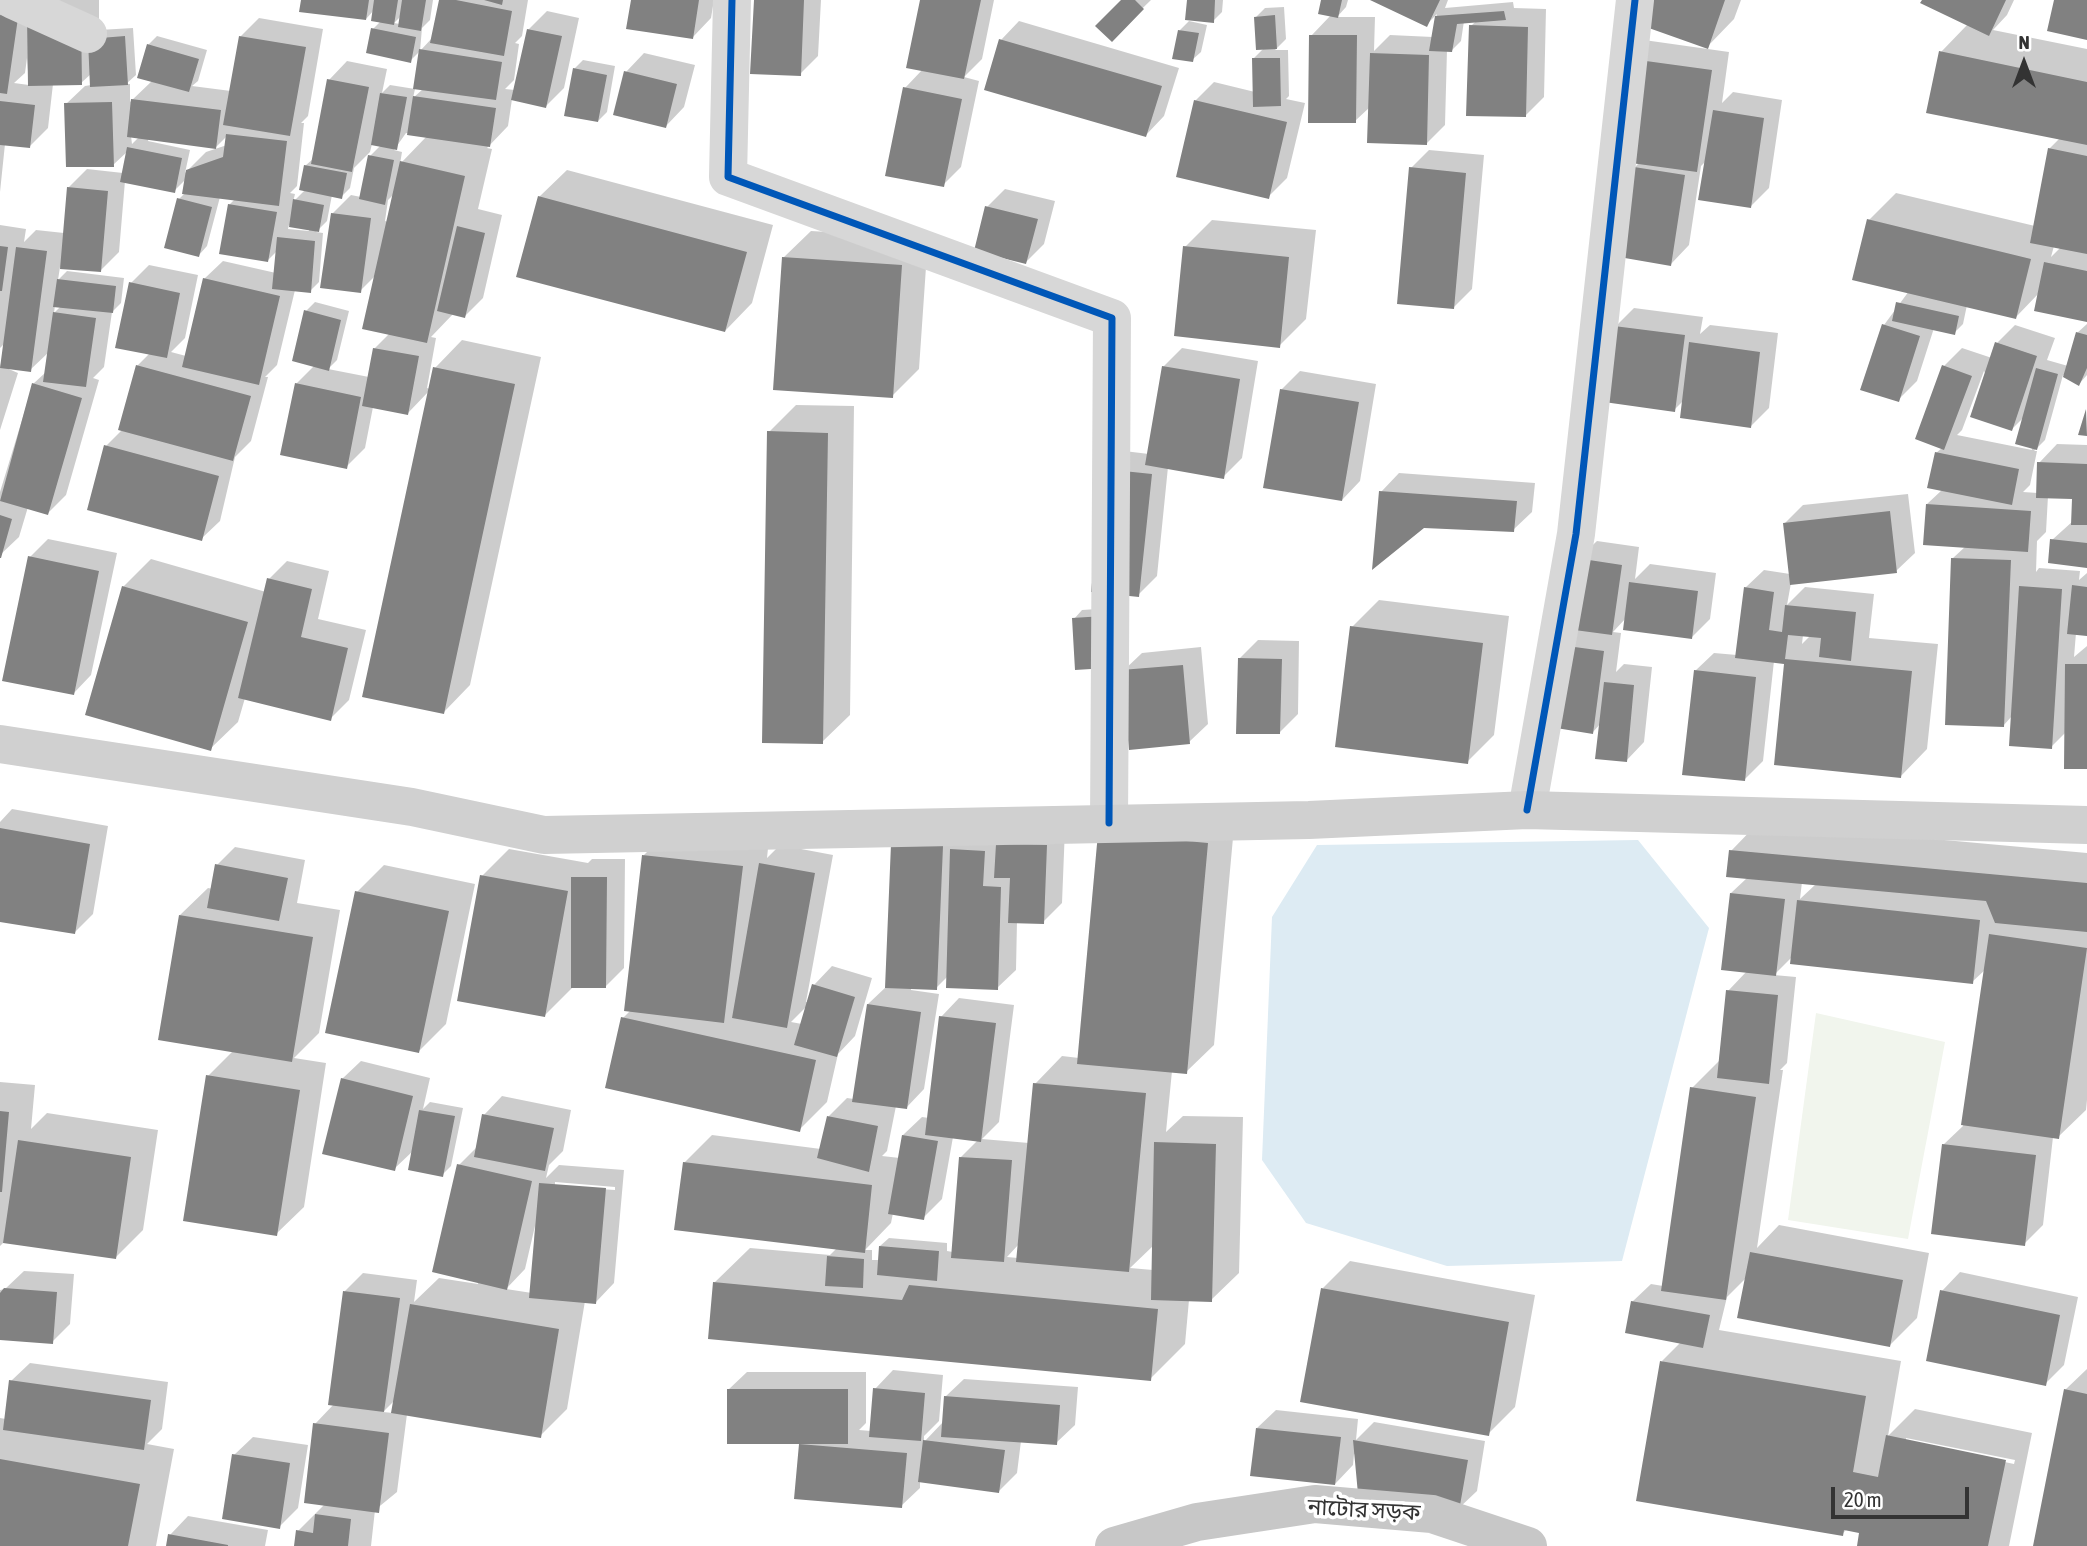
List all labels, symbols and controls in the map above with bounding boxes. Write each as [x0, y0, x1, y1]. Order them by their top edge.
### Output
north arrow [1989, 28, 2059, 98]
text: N [2018, 31, 2030, 53]
scale bar [1835, 1472, 1973, 1516]
text: 20 m [1844, 1487, 1882, 1511]
street label: নাটোর সড়ক [1307, 1493, 1421, 1527]

